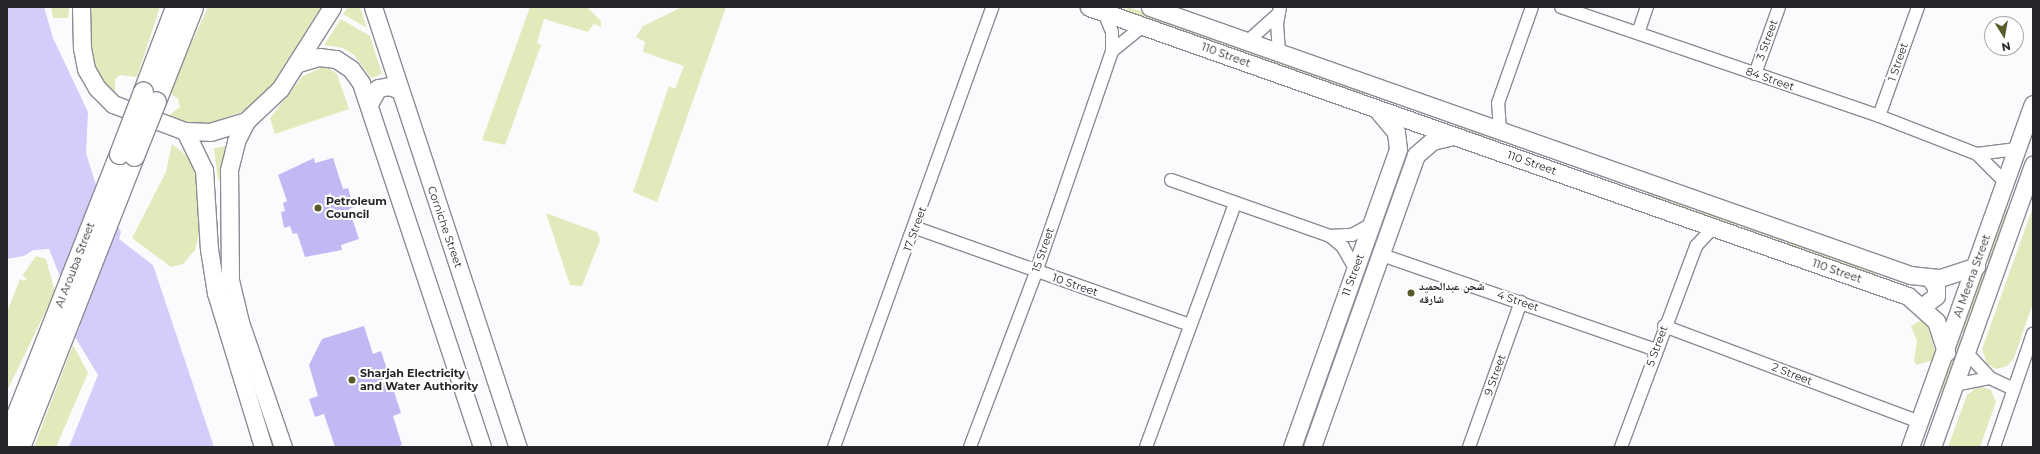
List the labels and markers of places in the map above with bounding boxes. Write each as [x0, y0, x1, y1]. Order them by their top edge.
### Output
place label: Petroleum Council [326, 195, 387, 221]
marker: Petroleum Council [313, 203, 323, 213]
place label: شحن عبدالحميد شارقه [1419, 280, 1484, 306]
marker: شحن عبدالحميد شارقه [1406, 288, 1416, 298]
place label: Sharjah Electricity and Water Authority [360, 367, 478, 393]
marker: Sharjah Electricity and Water Authority [347, 375, 357, 385]

